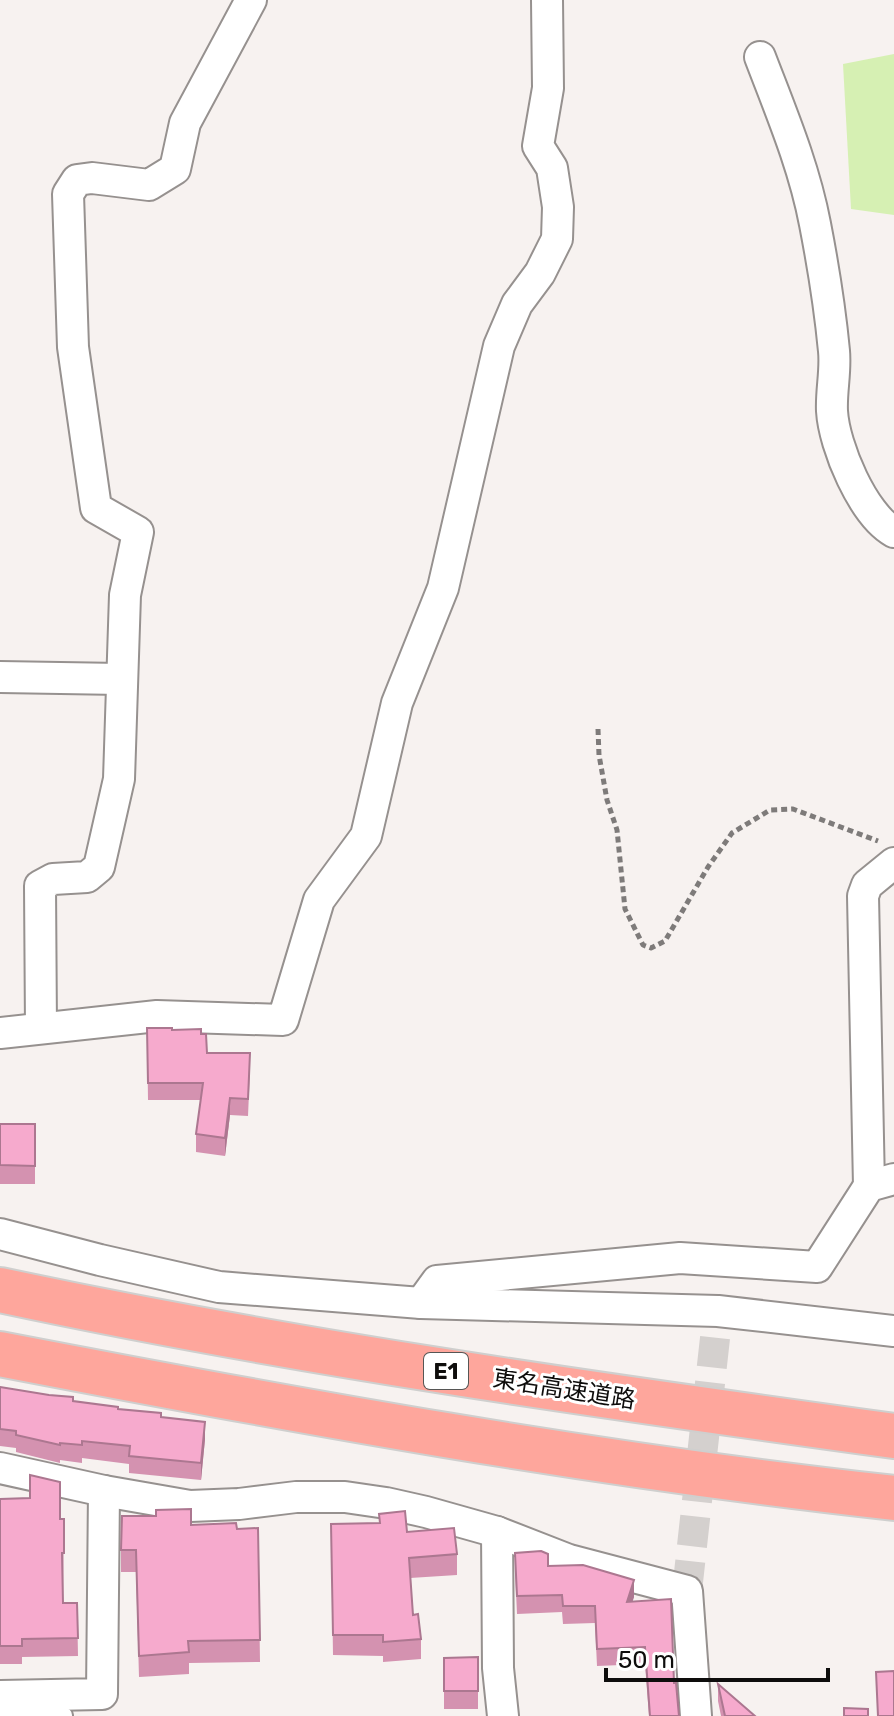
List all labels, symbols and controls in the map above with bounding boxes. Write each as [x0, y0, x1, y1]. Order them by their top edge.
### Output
road number: E1 [424, 1353, 468, 1389]
street label: 東名高速道路 [491, 1364, 637, 1414]
scale bar [606, 1632, 828, 1682]
text: 50 m [618, 1646, 675, 1674]

